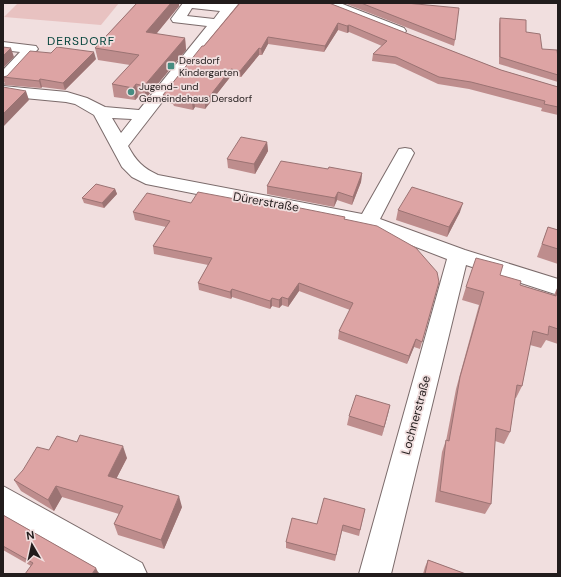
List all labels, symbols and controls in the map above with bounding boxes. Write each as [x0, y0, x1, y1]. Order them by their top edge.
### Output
district label: DERSDORF [47, 33, 115, 49]
place label: Dersdorf Kindergarten [179, 54, 239, 79]
marker: Dersdorf Kindergarten [166, 61, 176, 71]
place label: Jugend- und Gemeindehaus Dersdorf [139, 80, 253, 105]
marker: Jugend- und Gemeindehaus Dersdorf [126, 87, 136, 97]
street label: Dürerstraße [232, 188, 300, 216]
street label: Lochnerstraße [398, 374, 434, 456]
north arrow [12, 525, 52, 565]
text: N [25, 528, 35, 543]

